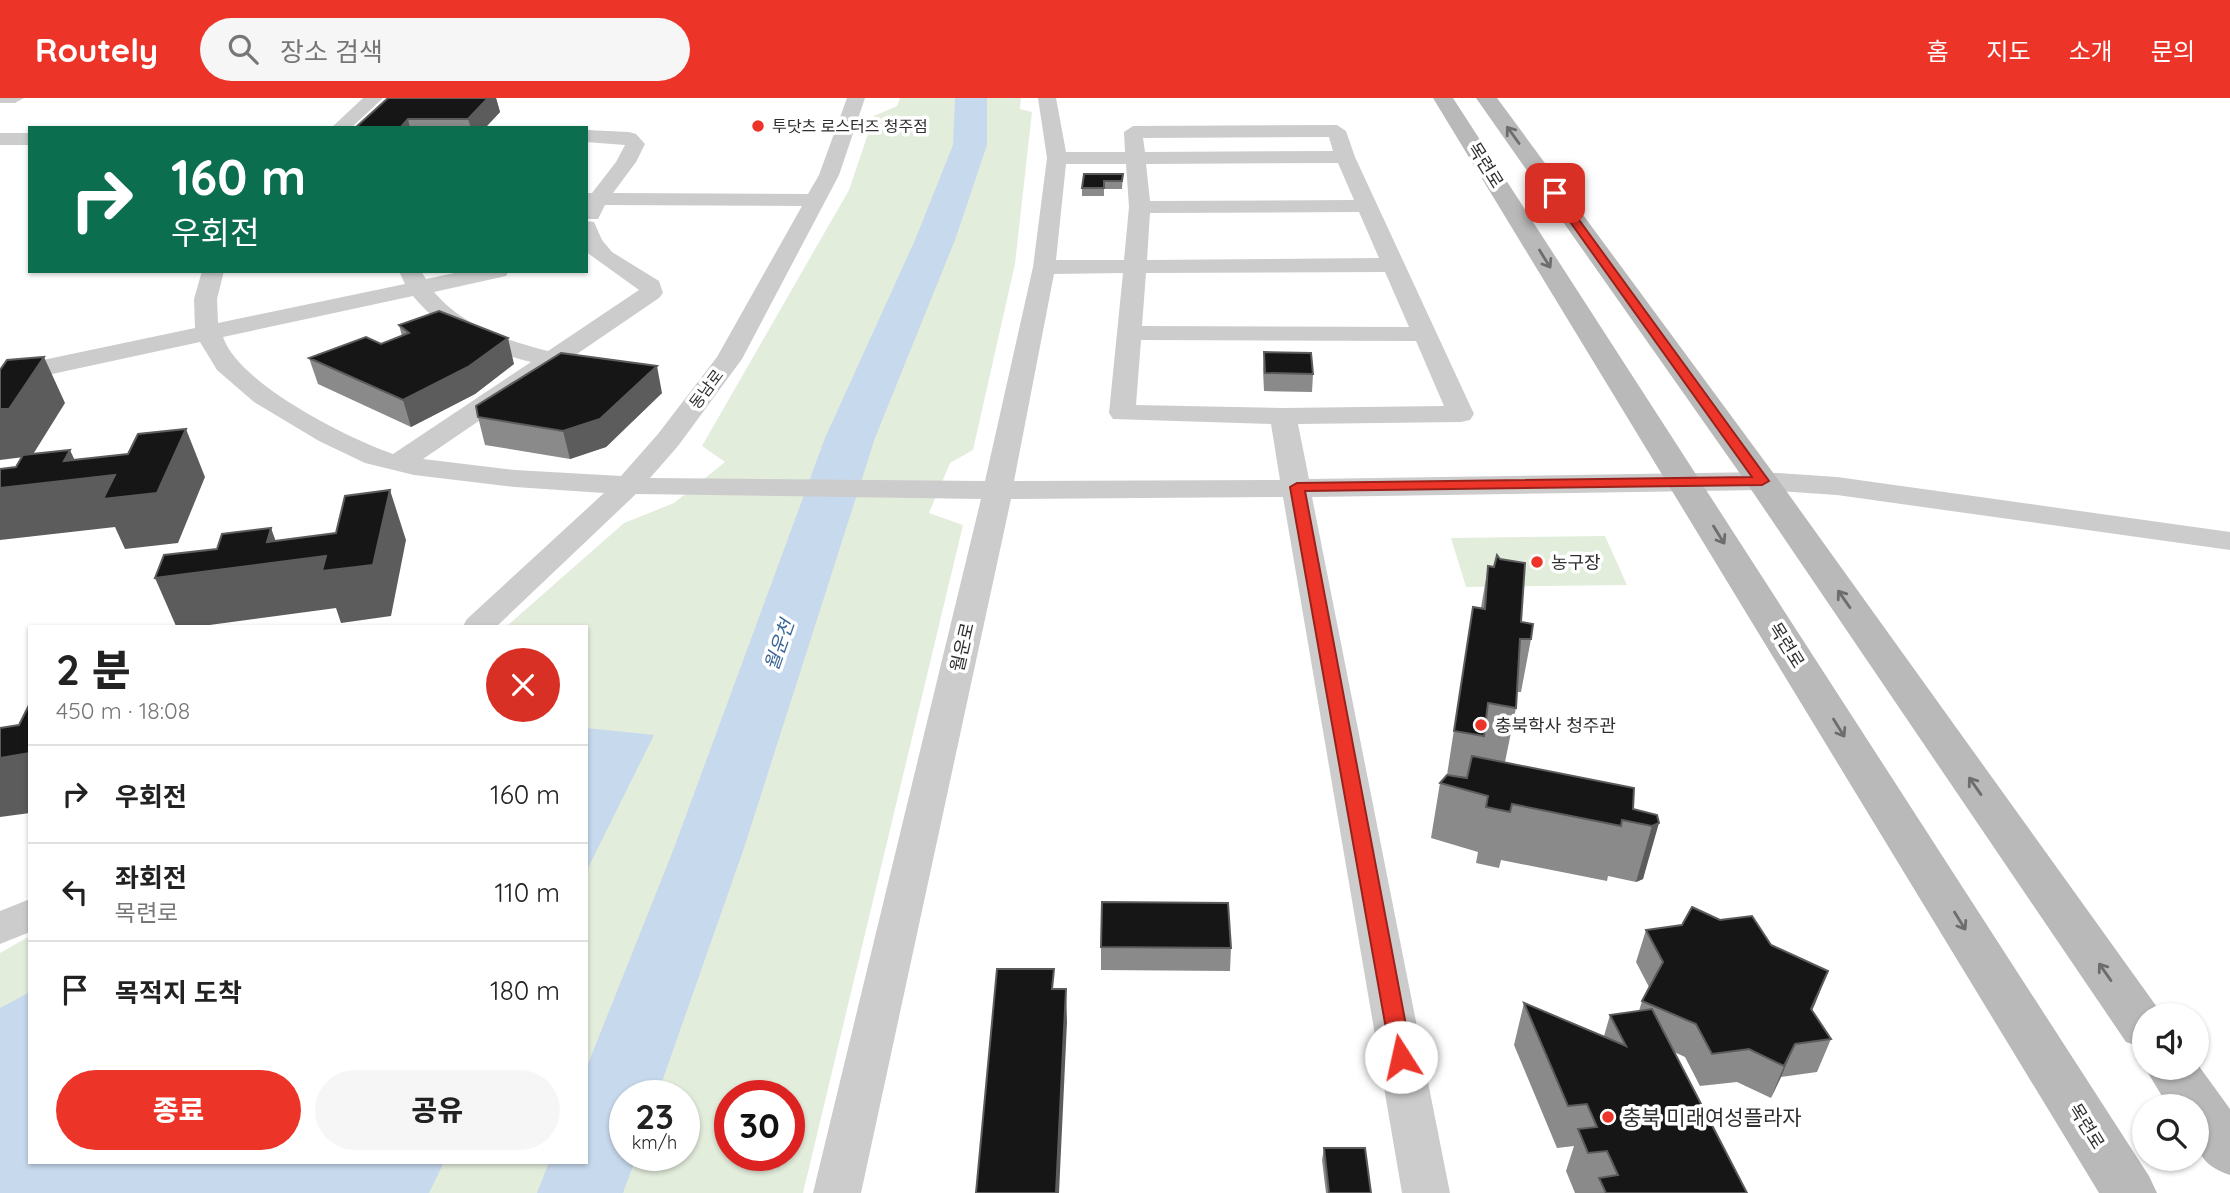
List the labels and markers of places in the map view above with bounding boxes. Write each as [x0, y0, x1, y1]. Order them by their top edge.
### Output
place label: 투닷츠 로스터즈 청주점 [772, 116, 928, 136]
marker: 투닷츠 로스터즈 청주점 [750, 118, 766, 134]
pin [1525, 163, 1585, 223]
place label: 농구장 [1551, 551, 1601, 574]
marker: 농구장 [1529, 554, 1545, 570]
place label: 충북학사 청주관 [1495, 714, 1616, 737]
marker: 충북학사 청주관 [1473, 717, 1489, 733]
place label: 충북 미래여성플라자 [1622, 1104, 1802, 1130]
marker: 충북 미래여성플라자 [1600, 1109, 1616, 1125]

